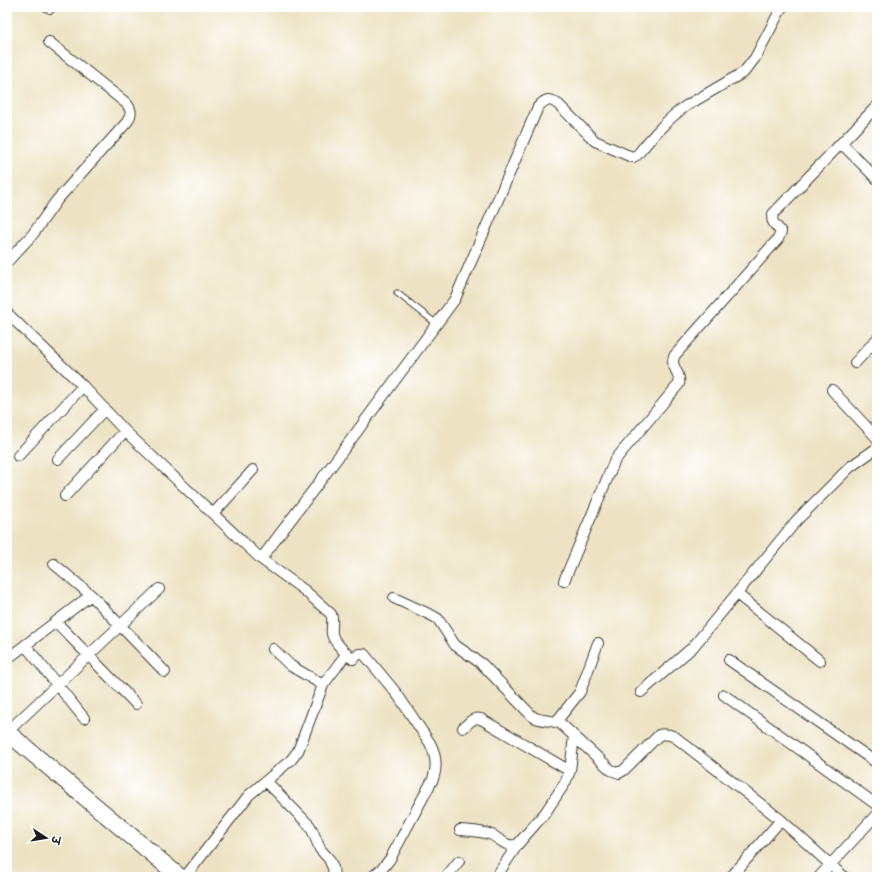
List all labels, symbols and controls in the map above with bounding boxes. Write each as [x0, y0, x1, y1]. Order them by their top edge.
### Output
north arrow [26, 818, 66, 858]
text: उ [48, 834, 63, 847]

